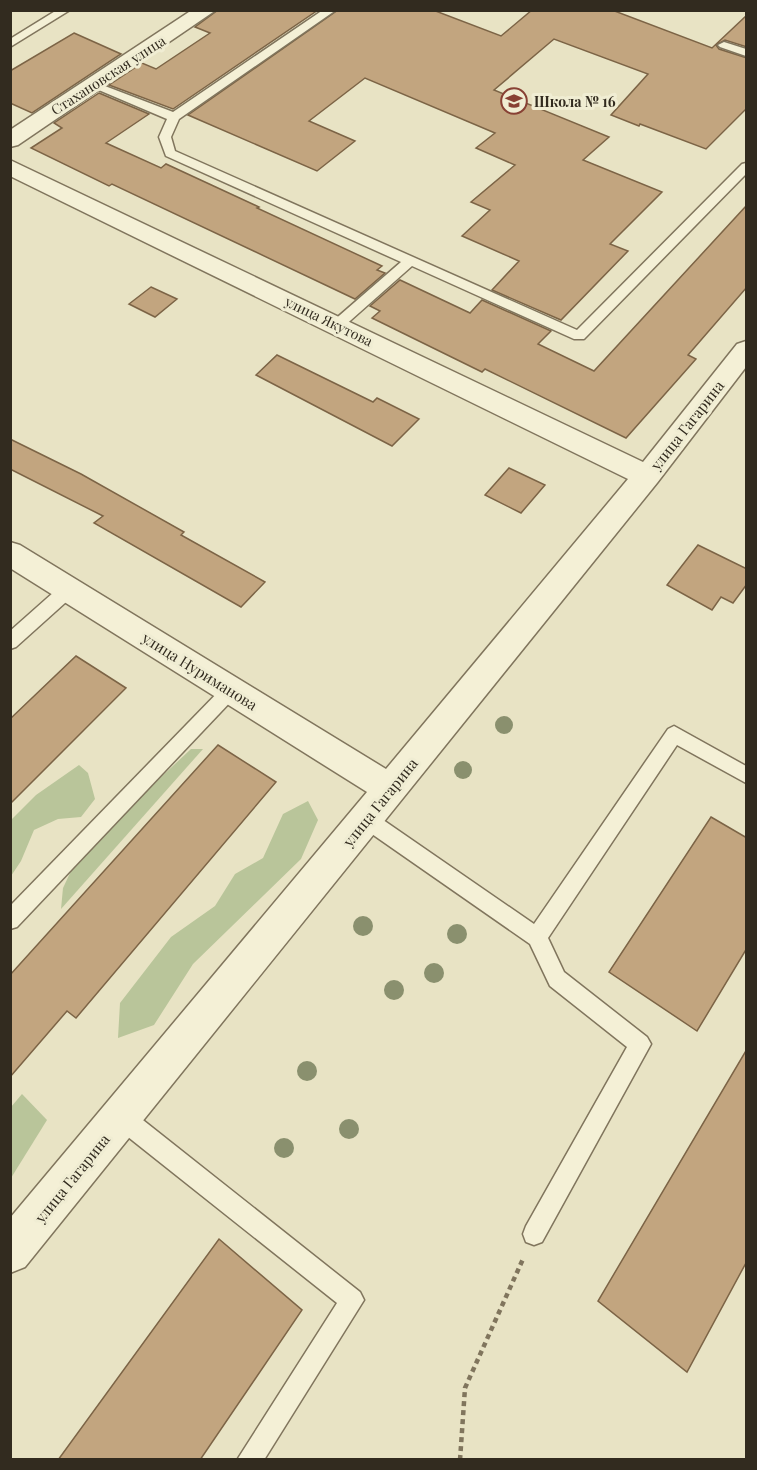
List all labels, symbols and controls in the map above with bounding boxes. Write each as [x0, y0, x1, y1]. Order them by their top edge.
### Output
street label: Стахановская улица [47, 31, 169, 119]
school or university icon: Школа № 16 [499, 86, 529, 116]
place label: Школа № 16 [534, 92, 616, 111]
street label: улица Якутова [281, 291, 376, 350]
street label: улица Гагарина [645, 376, 729, 475]
street label: улица Нуриманова [138, 627, 262, 715]
street label: улица Гагарина [337, 753, 422, 851]
street label: улица Гагарина [29, 1129, 114, 1227]

